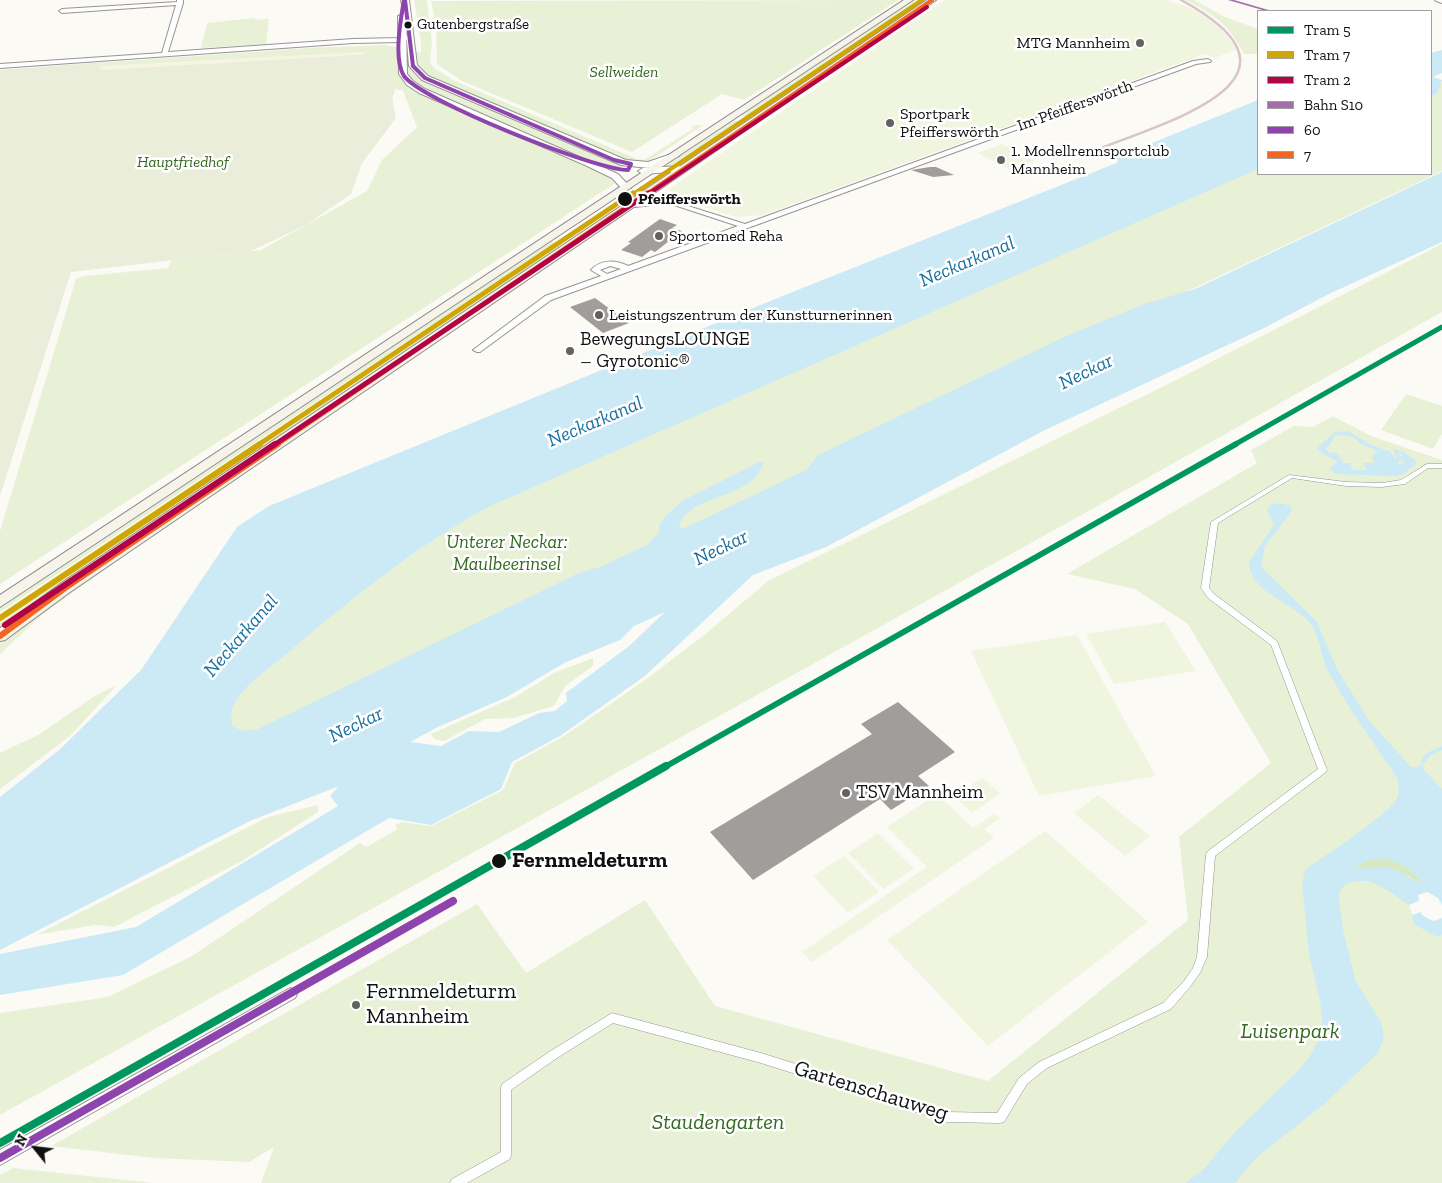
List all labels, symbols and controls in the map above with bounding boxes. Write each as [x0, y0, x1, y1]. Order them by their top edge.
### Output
legend [1257, 10, 1432, 175]
place label: Gutenbergstraße [417, 16, 529, 34]
marker: Gutenbergstraße [403, 20, 413, 30]
text: Tram 5 [1304, 21, 1351, 39]
place label: MTG Mannheim [1017, 33, 1130, 53]
marker: MTG Mannheim [1134, 37, 1146, 49]
text: Tram 7 [1304, 46, 1350, 64]
park label: Sellweiden [590, 62, 658, 82]
text: Tram 2 [1304, 71, 1351, 89]
street label: Im Pfeifferswörth [1015, 76, 1135, 136]
text: Bahn S10 [1304, 96, 1363, 114]
place label: Sportpark Pfeifferswörth [900, 104, 999, 142]
marker: Sportpark Pfeifferswörth [884, 117, 896, 129]
text: 60 [1304, 121, 1321, 139]
place label: 1. Modellrennsportclub Mannheim [1011, 141, 1169, 179]
text: 7 [1304, 146, 1311, 164]
park label: Hauptfriedhof [137, 152, 229, 172]
marker: 1. Modellrennsportclub Mannheim [995, 154, 1007, 166]
place label: Pfeifferswörth [638, 189, 741, 209]
marker: Pfeifferswörth [616, 190, 634, 208]
place label: Sportomed Reha [669, 226, 783, 246]
marker: Sportomed Reha [653, 230, 665, 242]
water label: Neckarkanal [916, 231, 1018, 293]
place label: Leistungszentrum der Kunstturnerinnen [609, 305, 892, 325]
marker: Leistungszentrum der Kunstturnerinnen [593, 309, 605, 321]
place label: BewegungsLOUNGE – Gyrotonic® [580, 329, 750, 373]
marker: BewegungsLOUNGE – Gyrotonic® [564, 345, 576, 357]
water label: Neckar [1055, 349, 1117, 395]
water label: Neckarkanal [544, 391, 646, 453]
water label: Neckar [690, 525, 752, 571]
park label: Unterer Neckar: Maulbeerinsel [446, 532, 568, 576]
water label: Neckarkanal [199, 590, 283, 682]
water label: Neckar [325, 702, 387, 748]
place label: TSV Mannheim [856, 782, 983, 804]
marker: TSV Mannheim [840, 787, 852, 799]
place label: Fernmeldeturm [512, 848, 667, 874]
marker: Fernmeldeturm [490, 852, 508, 870]
place label: Fernmeldeturm Mannheim [366, 979, 516, 1030]
marker: Fernmeldeturm Mannheim [350, 999, 362, 1011]
park label: Luisenpark [1241, 1019, 1339, 1045]
street label: Gartenschauweg [791, 1055, 951, 1127]
park label: Staudengarten [652, 1110, 784, 1136]
north arrow [10, 1123, 60, 1173]
text: N [11, 1132, 31, 1149]

